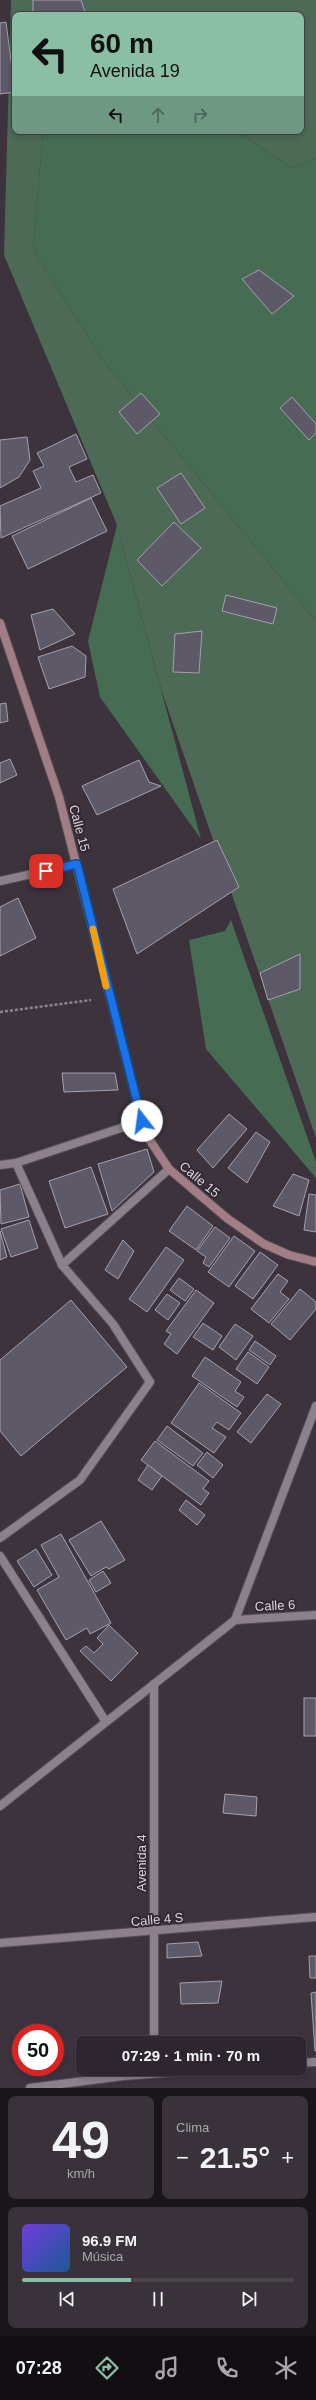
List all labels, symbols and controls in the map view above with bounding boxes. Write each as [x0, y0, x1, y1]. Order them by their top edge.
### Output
icon: left [24, 28, 76, 80]
text: 60 m [90, 28, 154, 59]
text: Avenida 19 [90, 61, 180, 81]
icon: left [105, 104, 127, 126]
icon: ahead [147, 104, 169, 126]
icon: right [189, 104, 211, 126]
street label: Calle 15 [66, 803, 93, 853]
pin [29, 854, 63, 888]
icon: arrive [35, 860, 57, 882]
position arrow [121, 1100, 163, 1142]
street label: Calle 15 [177, 1158, 223, 1200]
street label: Calle 6 [254, 1597, 296, 1614]
street label: Avenida 4 [134, 1834, 149, 1892]
street label: Calle 4 S [130, 1910, 184, 1929]
speed limit sign: 50 [12, 2024, 64, 2076]
text: 07:29 · 1 min · 70 m [122, 2047, 260, 2064]
text: 49 [52, 2111, 110, 2169]
text: Clima [176, 2120, 209, 2135]
text: 21.5° [200, 2141, 270, 2174]
text: − [176, 2145, 189, 2170]
text: + [281, 2145, 294, 2170]
text: km/h [67, 2166, 95, 2181]
text: 96.9 FM [82, 2232, 137, 2249]
text: Música [82, 2249, 123, 2264]
icon: previous [56, 2288, 78, 2310]
icon: pause [147, 2288, 169, 2310]
icon: next [238, 2288, 260, 2310]
icon: directions [93, 2354, 121, 2382]
icon: music [153, 2354, 181, 2382]
icon: phone [213, 2354, 241, 2382]
icon: climate [272, 2354, 300, 2382]
text: 07:28 [16, 2358, 62, 2378]

